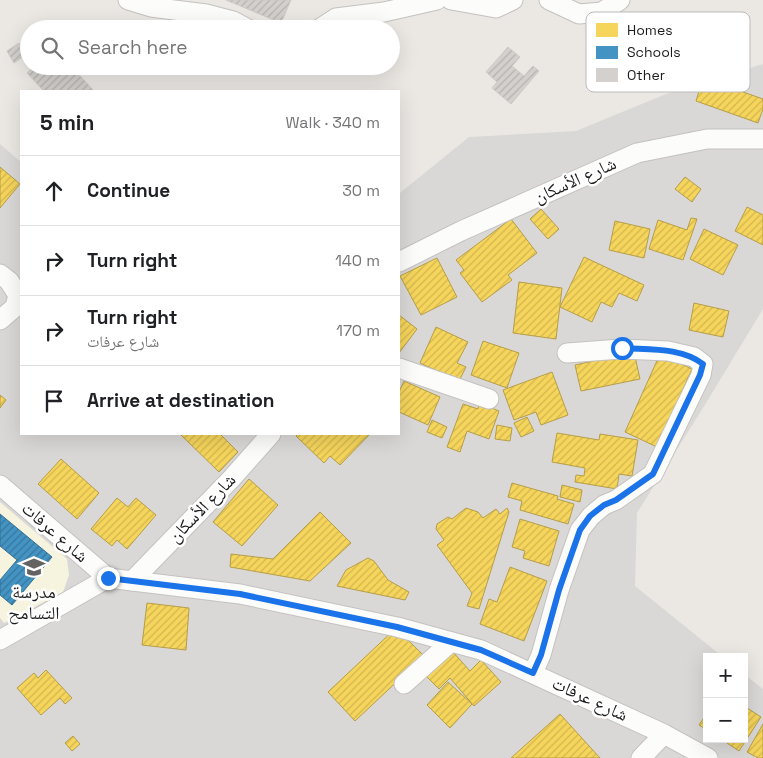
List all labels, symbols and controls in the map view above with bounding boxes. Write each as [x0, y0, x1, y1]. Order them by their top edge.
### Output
legend [586, 12, 750, 92]
search box [20, 20, 400, 75]
text: Homes [627, 21, 673, 39]
icon: search [38, 34, 66, 62]
text: Search here [78, 35, 188, 60]
text: Schools [627, 43, 681, 61]
text: Other [627, 66, 665, 84]
text: 5 min [40, 109, 94, 136]
text: Walk · 340 m [285, 112, 380, 133]
street label: شارع الأسكان [530, 151, 620, 208]
icon: ahead [40, 177, 68, 205]
text: Continue [87, 178, 170, 203]
text: 30 m [342, 180, 380, 201]
icon: right [40, 247, 68, 275]
text: Turn right [87, 248, 177, 273]
text: 140 m [335, 250, 380, 271]
text: Turn right [87, 305, 177, 330]
icon: right [40, 317, 68, 345]
text: 170 m [336, 320, 380, 341]
text: شارع عرفات [87, 331, 159, 352]
route start [611, 337, 634, 360]
icon: arrive [40, 387, 68, 415]
text: Arrive at destination [87, 388, 275, 413]
street label: شارع الأسكان [163, 468, 240, 547]
street label: شارع عرفات [17, 496, 94, 567]
school or university icon: مدرسة التسامح [21, 554, 47, 580]
route end [97, 567, 120, 590]
place label: مدرسة التسامح [8, 580, 60, 625]
map controls [703, 653, 748, 743]
button: + [703, 653, 748, 698]
street label: شارع عرفات [549, 671, 632, 726]
button: − [703, 698, 748, 743]

